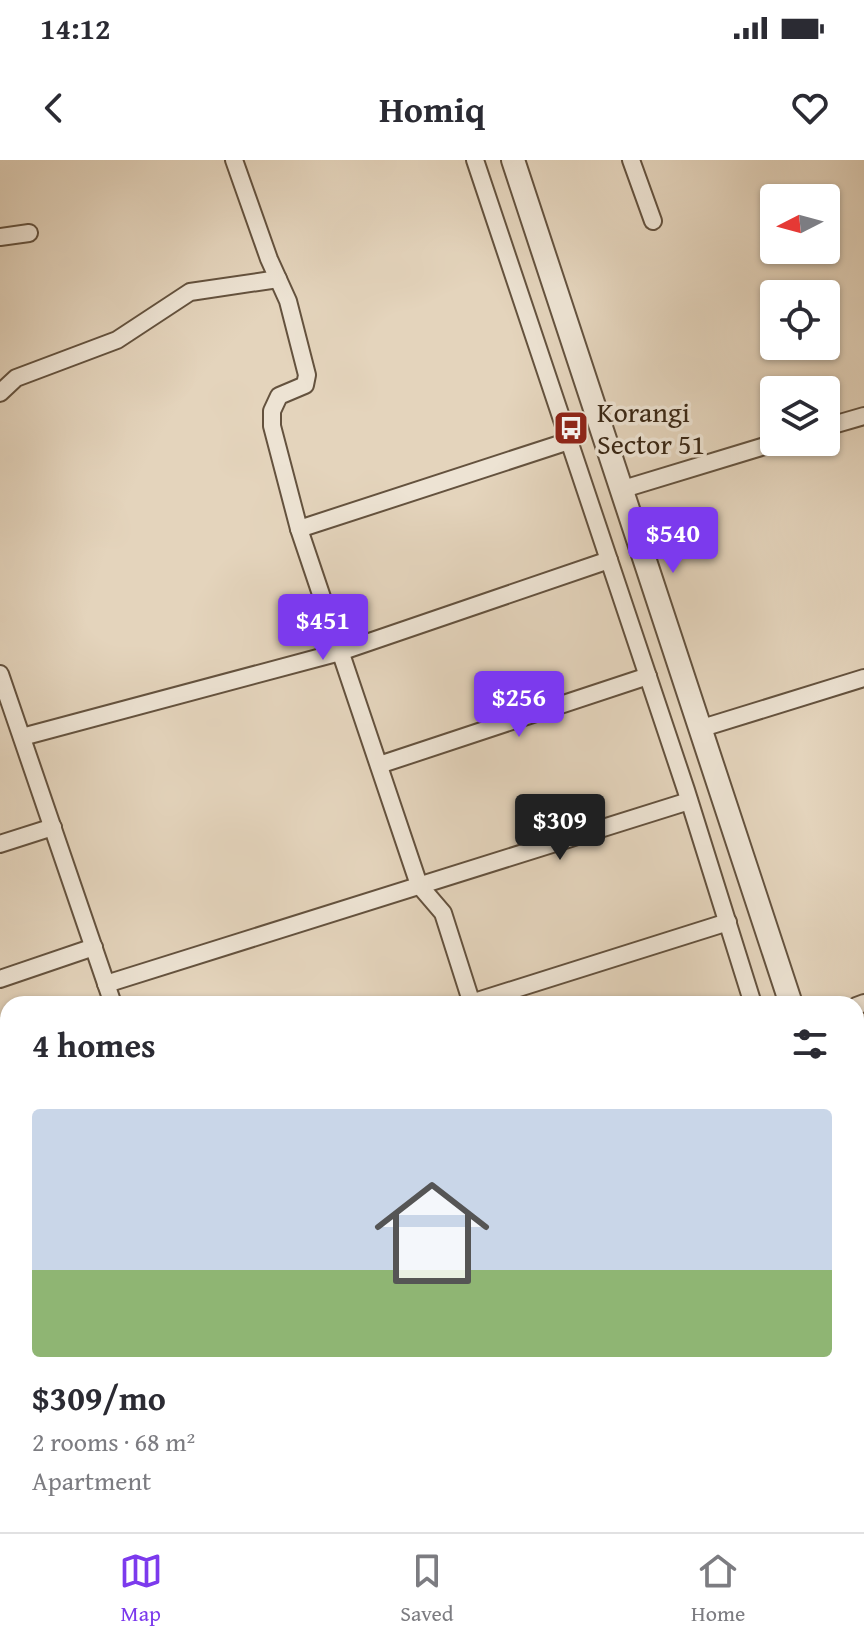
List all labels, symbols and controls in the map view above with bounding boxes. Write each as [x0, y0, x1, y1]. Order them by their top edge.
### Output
text: 14:12 [40, 6, 111, 50]
text: Homiq [379, 82, 485, 135]
icon: back [32, 86, 76, 130]
icon: heart [788, 86, 832, 130]
north arrow [760, 184, 840, 264]
map controls [760, 184, 840, 456]
button: locate [760, 280, 840, 360]
button: layers [760, 376, 840, 456]
place label: Korangi Sector 51 [597, 391, 705, 464]
bus stop icon: Korangi Sector 51 [552, 409, 590, 447]
pin: $540 [626, 507, 720, 575]
text: $540 [646, 513, 700, 552]
pin: $451 [276, 594, 370, 662]
text: $451 [296, 600, 350, 639]
pin: $256 [472, 671, 566, 739]
text: $256 [492, 677, 546, 716]
pin: $309 [513, 794, 607, 862]
text: $309 [533, 800, 587, 839]
text: 4 homes [32, 1020, 156, 1069]
icon: filters [788, 1022, 832, 1066]
icon: home [360, 1161, 504, 1305]
text: $309/mo [32, 1373, 166, 1422]
text: 2 rooms · 68 m² [32, 1422, 195, 1461]
text: Apartment [32, 1461, 151, 1500]
tab: Map [119, 1549, 163, 1629]
tab: Saved [400, 1549, 454, 1629]
tab: Home [691, 1549, 745, 1629]

